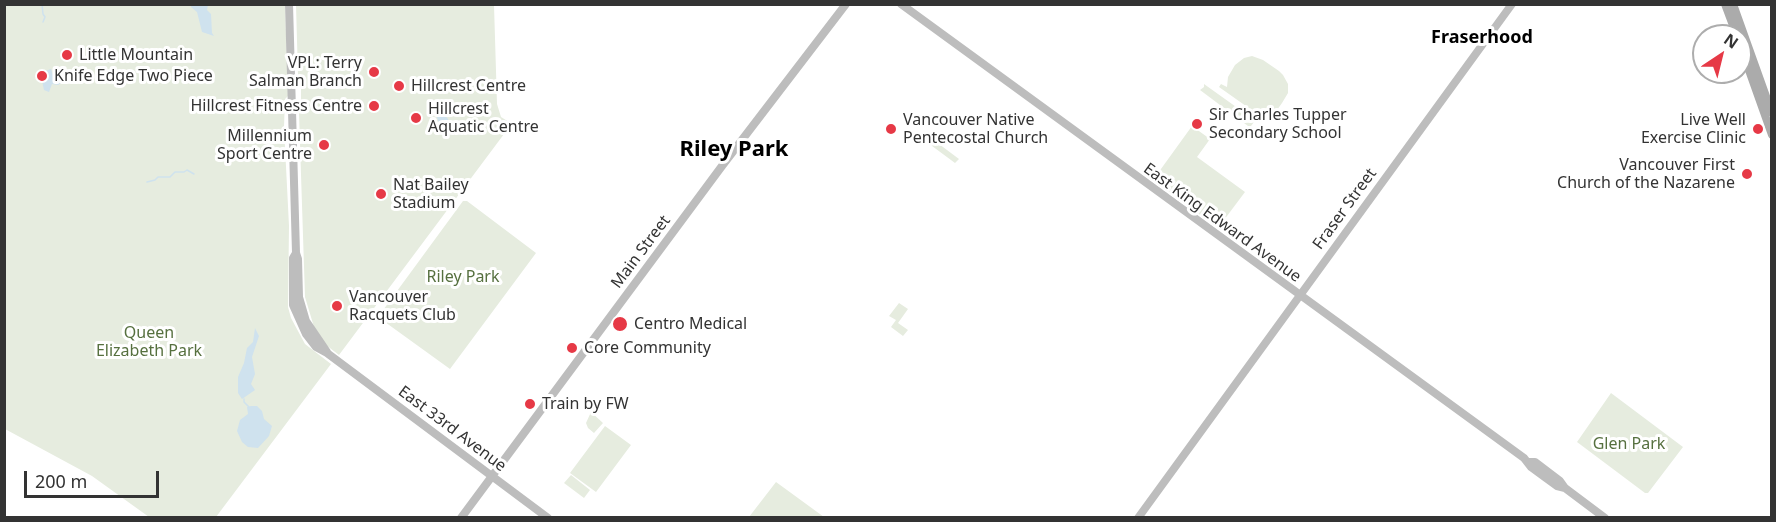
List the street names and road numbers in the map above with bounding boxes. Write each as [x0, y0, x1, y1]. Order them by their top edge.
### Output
street label: East King Edward Avenue [1139, 159, 1305, 287]
street label: Fraser Street [1309, 165, 1381, 253]
street label: Main Street [607, 212, 675, 292]
street label: East 33rd Avenue [394, 382, 510, 476]

